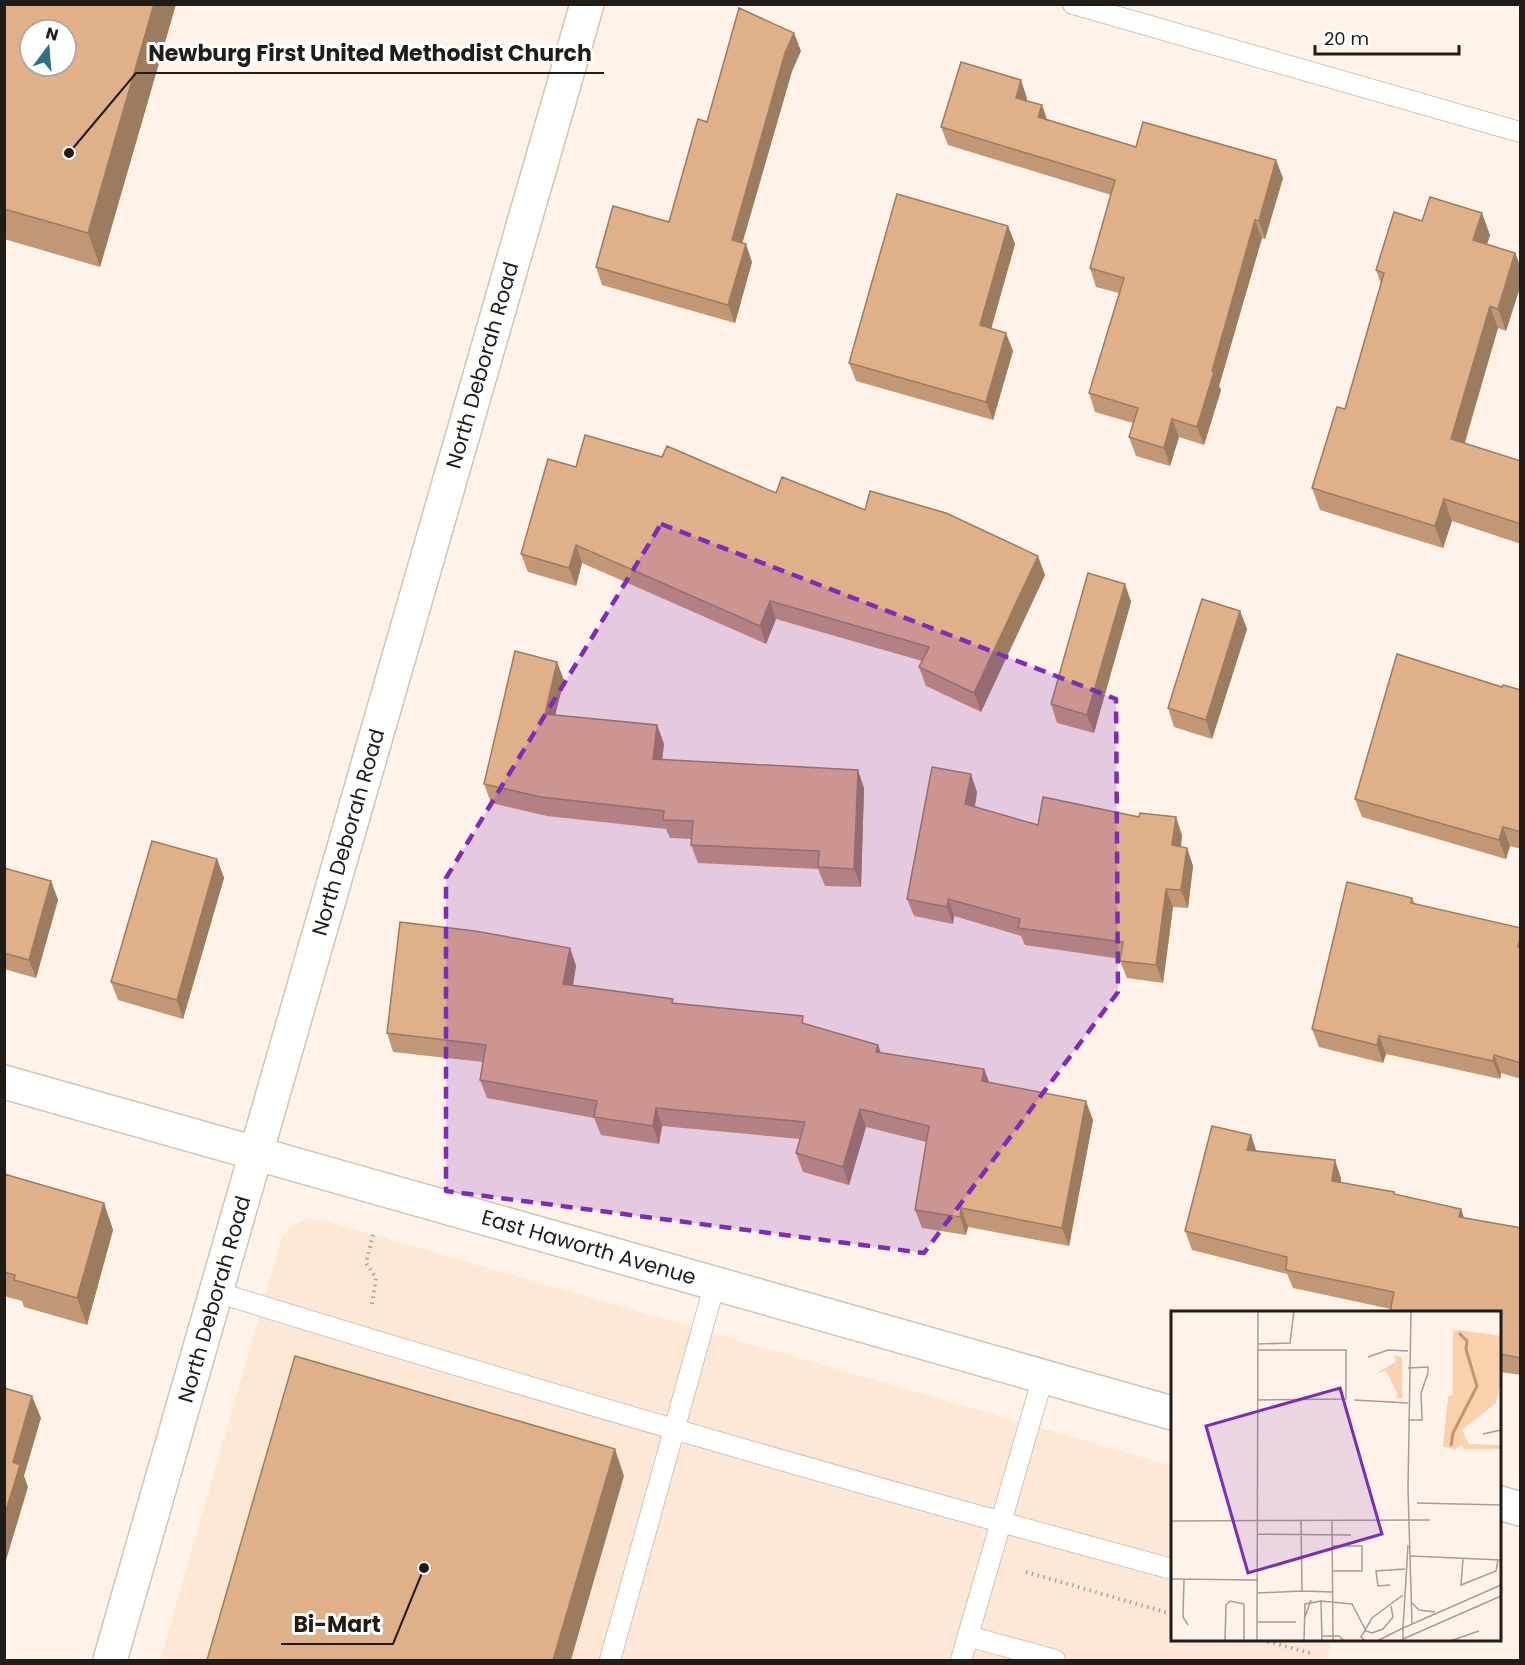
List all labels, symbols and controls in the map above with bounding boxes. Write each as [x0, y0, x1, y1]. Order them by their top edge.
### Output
north arrow [18, 18, 78, 78]
scale bar [1315, 18, 1459, 56]
text: N [43, 21, 61, 47]
text: 20 m [1324, 26, 1369, 51]
callout: Newburg First United Methodist Church [136, 33, 604, 73]
text: Newburg First United Methodist Church [148, 38, 592, 69]
street label: North Deborah Road [439, 258, 525, 472]
street label: North Deborah Road [305, 725, 391, 939]
street label: North Deborah Road [171, 1192, 257, 1406]
street label: East Haworth Avenue [478, 1202, 700, 1292]
inset map [1171, 1311, 1501, 1641]
callout: Bi-Mart [281, 1604, 393, 1644]
text: Bi-Mart [293, 1609, 381, 1640]

